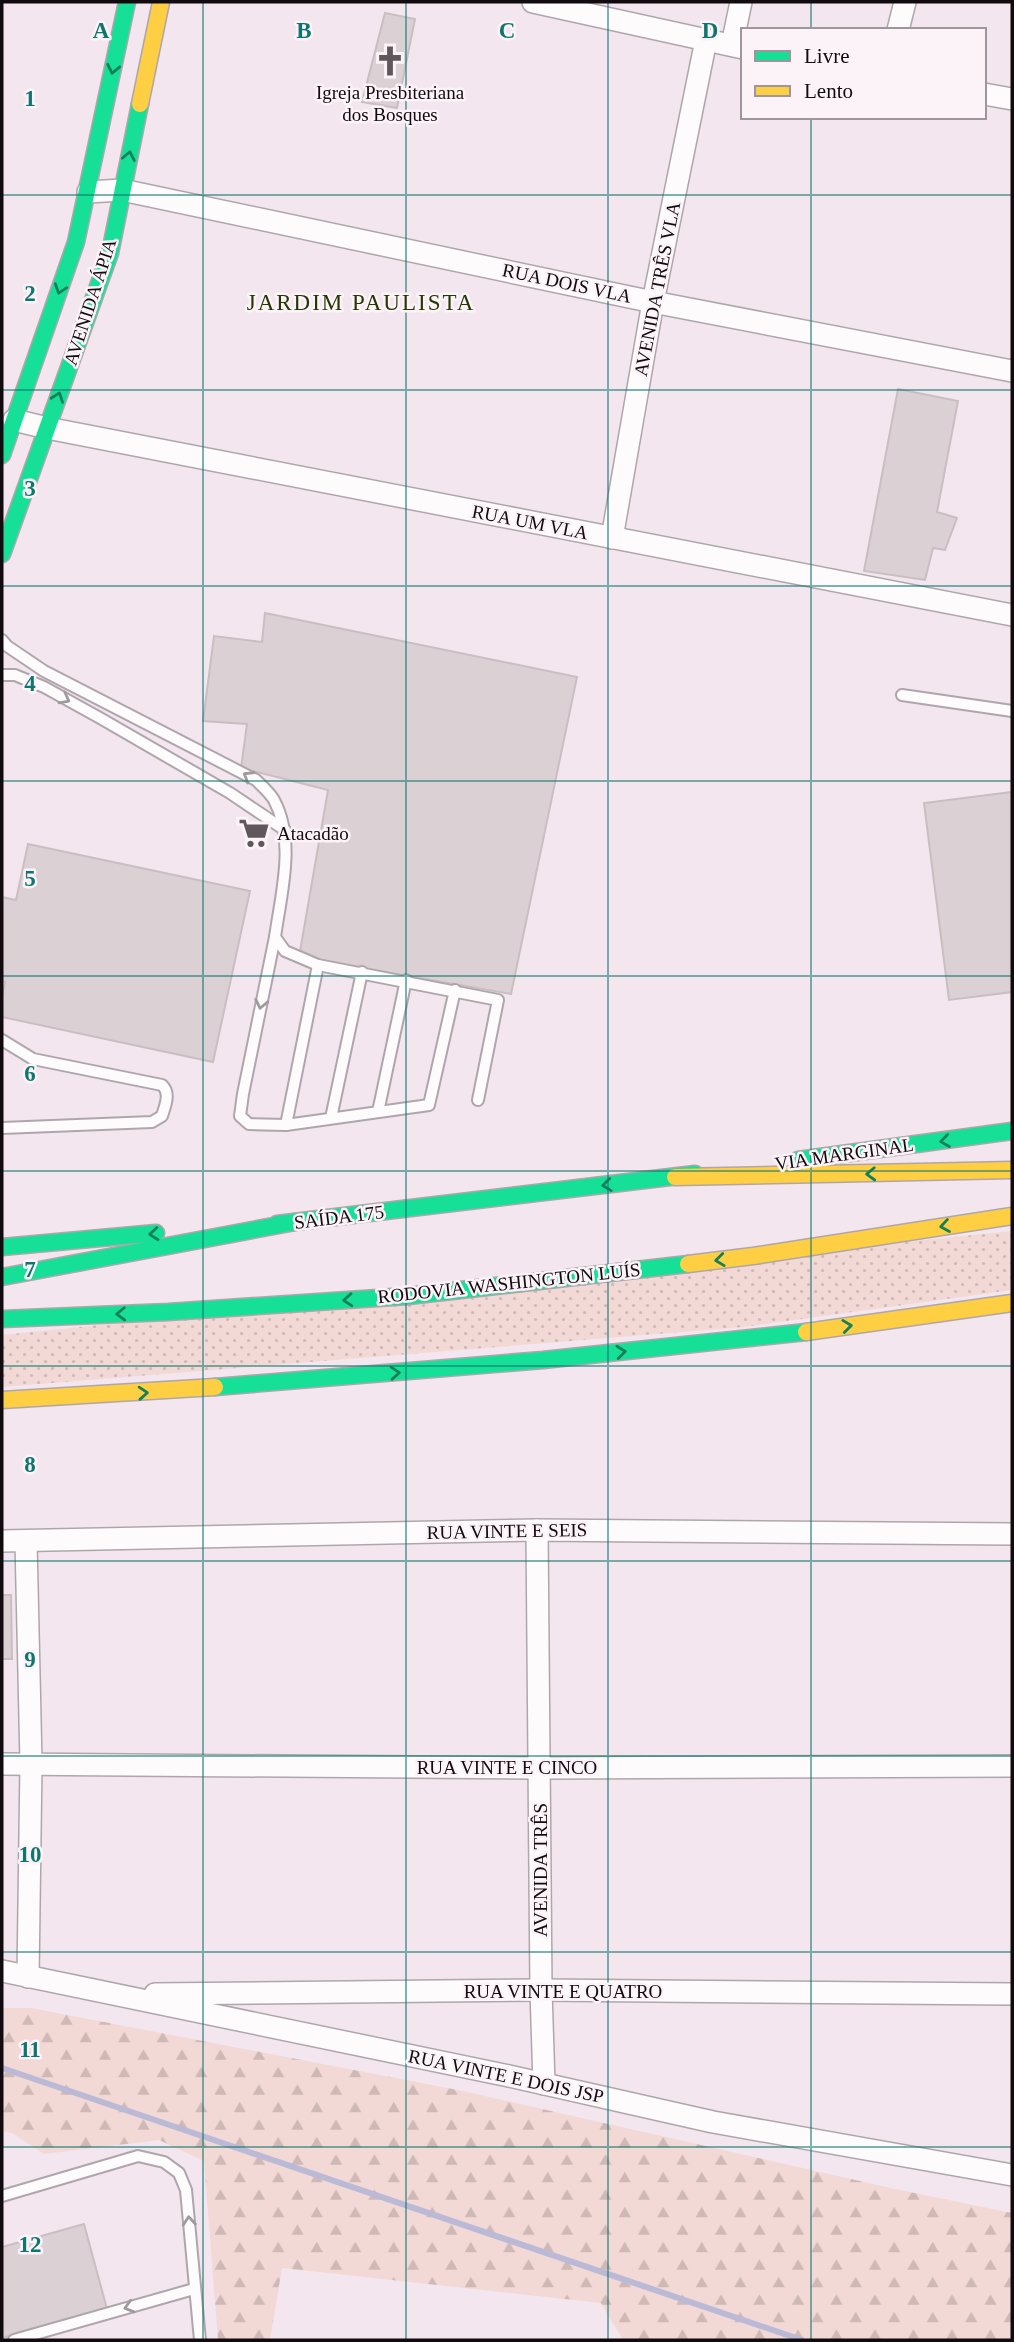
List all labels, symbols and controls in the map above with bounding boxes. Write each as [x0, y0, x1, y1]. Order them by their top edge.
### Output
text: A [93, 18, 110, 43]
text: B [296, 18, 312, 43]
text: C [499, 18, 515, 43]
text: D [702, 18, 718, 43]
legend [741, 28, 986, 119]
church icon: Igreja Presbiteriana dos Bosques [373, 44, 407, 78]
text: Livre [804, 44, 849, 68]
one-way arrow [107, 63, 122, 75]
text: Lento [804, 79, 853, 103]
place label: Igreja Presbiteriana dos Bosques [316, 82, 465, 125]
text: 1 [24, 86, 36, 111]
one-way arrow [121, 150, 136, 162]
street label: AVENIDA TRÊS VLA [630, 200, 684, 378]
street label: AVENIDA ÁPIA [60, 236, 120, 368]
street label: RUA DOIS VLA [500, 259, 634, 307]
text: 2 [24, 281, 36, 306]
one-way arrow [54, 283, 68, 295]
district label: JARDIM PAULISTA [247, 290, 475, 315]
one-way arrow [50, 392, 64, 404]
text: 3 [24, 476, 36, 501]
street label: RUA UM VLA [470, 500, 590, 544]
text: 4 [24, 671, 36, 696]
one-way arrow [57, 691, 70, 704]
one-way arrow [242, 771, 255, 784]
supermarket icon: Atacadão [237, 816, 271, 850]
place label: Atacadão [277, 823, 349, 844]
text: 5 [24, 866, 36, 891]
one-way arrow [255, 998, 270, 1010]
text: 6 [24, 1061, 36, 1086]
one-way arrow [939, 1133, 951, 1148]
street label: VIA MARGINAL [773, 1134, 915, 1174]
one-way arrow [865, 1166, 875, 1182]
one-way arrow [601, 1177, 613, 1192]
street label: SAÍDA 175 [293, 1201, 385, 1233]
one-way arrow [939, 1218, 951, 1233]
one-way arrow [148, 1226, 159, 1241]
one-way arrow [714, 1253, 726, 1268]
text: 7 [24, 1257, 36, 1282]
street label: RODOVIA WASHINGTON LUÍS [377, 1259, 641, 1307]
one-way arrow [342, 1292, 353, 1307]
one-way arrow [115, 1307, 126, 1322]
one-way arrow [841, 1318, 853, 1333]
one-way arrow [615, 1344, 627, 1359]
one-way arrow [389, 1366, 400, 1381]
one-way arrow [138, 1386, 149, 1401]
text: 8 [24, 1452, 36, 1477]
street label: RUA VINTE E SEIS [427, 1519, 587, 1543]
text: 9 [24, 1647, 36, 1672]
street label: RUA VINTE E CINCO [417, 1757, 597, 1778]
street label: AVENIDA TRÊS [530, 1803, 551, 1937]
text: 10 [19, 1842, 42, 1867]
street label: RUA VINTE E QUATRO [464, 1981, 662, 2002]
text: 11 [19, 2037, 41, 2062]
street label: RUA VINTE E DOIS JSP [406, 2045, 606, 2107]
one-way arrow [182, 2215, 197, 2226]
text: 12 [19, 2232, 42, 2257]
one-way arrow [123, 2299, 135, 2314]

